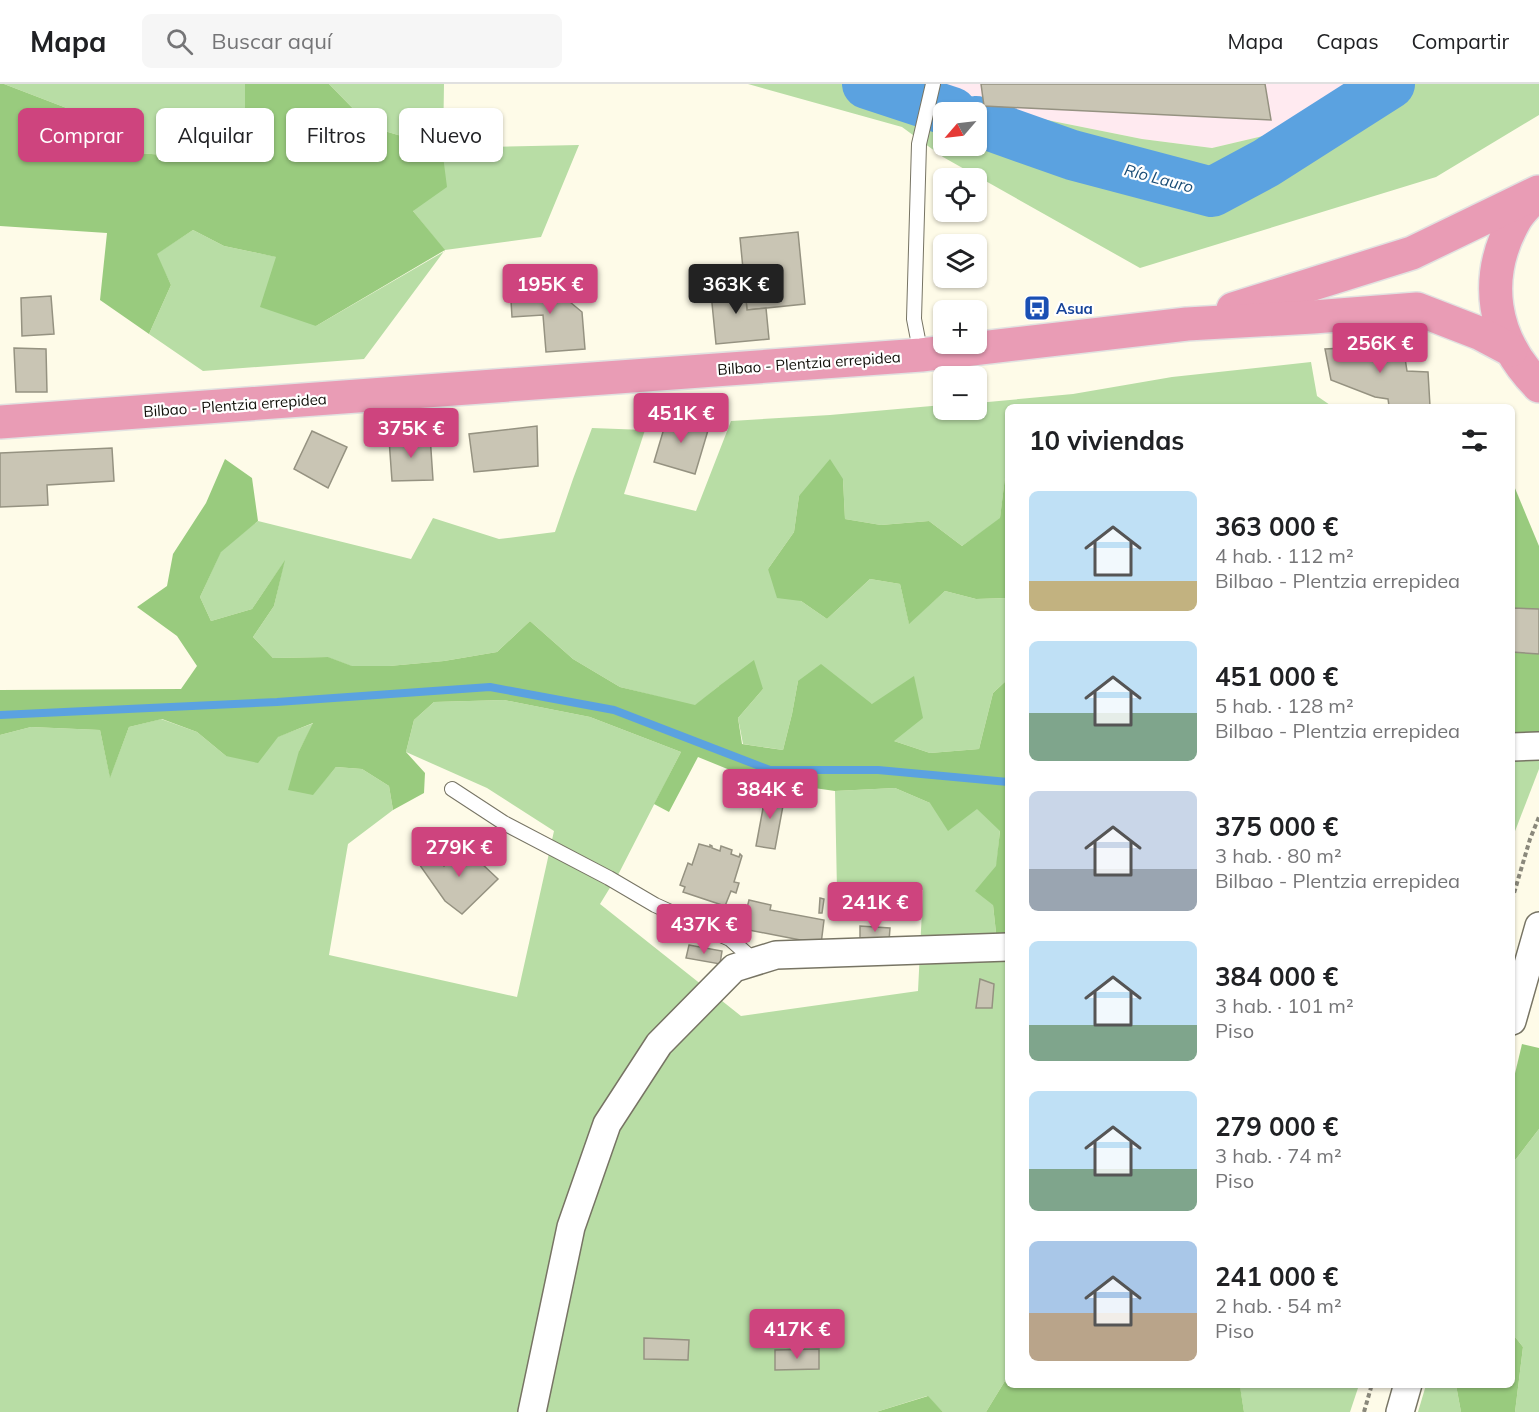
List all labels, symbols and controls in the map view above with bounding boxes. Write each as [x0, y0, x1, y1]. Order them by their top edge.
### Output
search box [142, 14, 562, 68]
text: Mapa [30, 24, 106, 59]
icon: search [163, 25, 196, 58]
text: Buscar aquí [211, 27, 332, 55]
text: Mapa [1228, 28, 1283, 54]
text: Capas [1316, 28, 1379, 54]
text: Compartir [1412, 28, 1509, 54]
north arrow [933, 102, 987, 156]
map controls [933, 102, 987, 420]
chip: Comprar [18, 108, 144, 162]
chip: Alquilar [156, 108, 274, 162]
chip: Filtros [286, 108, 387, 162]
chip: Nuevo [399, 108, 503, 162]
water label: Río Lauro [1122, 159, 1196, 197]
button: locate [933, 168, 987, 222]
button: layers [933, 234, 987, 288]
pin: 195K € [501, 264, 599, 315]
pin: 363K € [687, 264, 785, 315]
text: 195K € [517, 271, 583, 296]
text: 363K € [703, 271, 769, 296]
bus stop icon: Asua [1022, 293, 1052, 323]
place label: Asua [1056, 299, 1093, 318]
button: + [933, 300, 987, 354]
pin: 256K € [1331, 323, 1429, 374]
text: 256K € [1347, 330, 1413, 355]
street label: Bilbao - Plentzia errepidea [717, 347, 901, 379]
button: − [933, 366, 987, 420]
street label: Bilbao - Plentzia errepidea [143, 389, 327, 421]
pin: 451K € [632, 393, 730, 444]
text: 451K € [648, 400, 714, 425]
pin: 375K € [362, 408, 460, 459]
text: 375K € [378, 415, 444, 440]
text: 10 viviendas [1029, 424, 1184, 457]
icon: filters [1458, 424, 1491, 457]
text: 363 000 € [1215, 510, 1338, 543]
icon: home [1077, 515, 1149, 587]
text: 4 hab. · 112 m² [1215, 543, 1354, 568]
text: Bilbao - Plentzia errepidea [1215, 568, 1460, 593]
text: 451 000 € [1215, 660, 1338, 693]
icon: home [1077, 665, 1149, 737]
text: 5 hab. · 128 m² [1215, 693, 1354, 718]
text: Bilbao - Plentzia errepidea [1215, 718, 1460, 743]
pin: 384K € [721, 769, 819, 820]
text: 384K € [737, 776, 803, 801]
text: 375 000 € [1215, 810, 1338, 843]
icon: home [1077, 815, 1149, 887]
pin: 279K € [410, 827, 508, 878]
text: 279K € [426, 834, 492, 859]
text: 3 hab. · 80 m² [1215, 843, 1342, 868]
text: Bilbao - Plentzia errepidea [1215, 868, 1460, 893]
pin: 241K € [826, 882, 924, 933]
text: 241K € [842, 889, 908, 914]
pin: 437K € [655, 904, 753, 955]
text: 437K € [671, 911, 737, 936]
text: 384 000 € [1215, 960, 1338, 993]
icon: home [1077, 965, 1149, 1037]
text: 3 hab. · 101 m² [1215, 993, 1354, 1018]
text: Piso [1215, 1018, 1254, 1043]
text: 279 000 € [1215, 1110, 1338, 1143]
icon: home [1077, 1115, 1149, 1187]
text: 3 hab. · 74 m² [1215, 1143, 1342, 1168]
text: Piso [1215, 1168, 1254, 1193]
text: 241 000 € [1215, 1260, 1338, 1293]
icon: home [1077, 1265, 1149, 1337]
text: 2 hab. · 54 m² [1215, 1293, 1342, 1318]
pin: 417K € [748, 1309, 846, 1360]
text: 417K € [764, 1316, 830, 1341]
text: Piso [1215, 1318, 1254, 1343]

